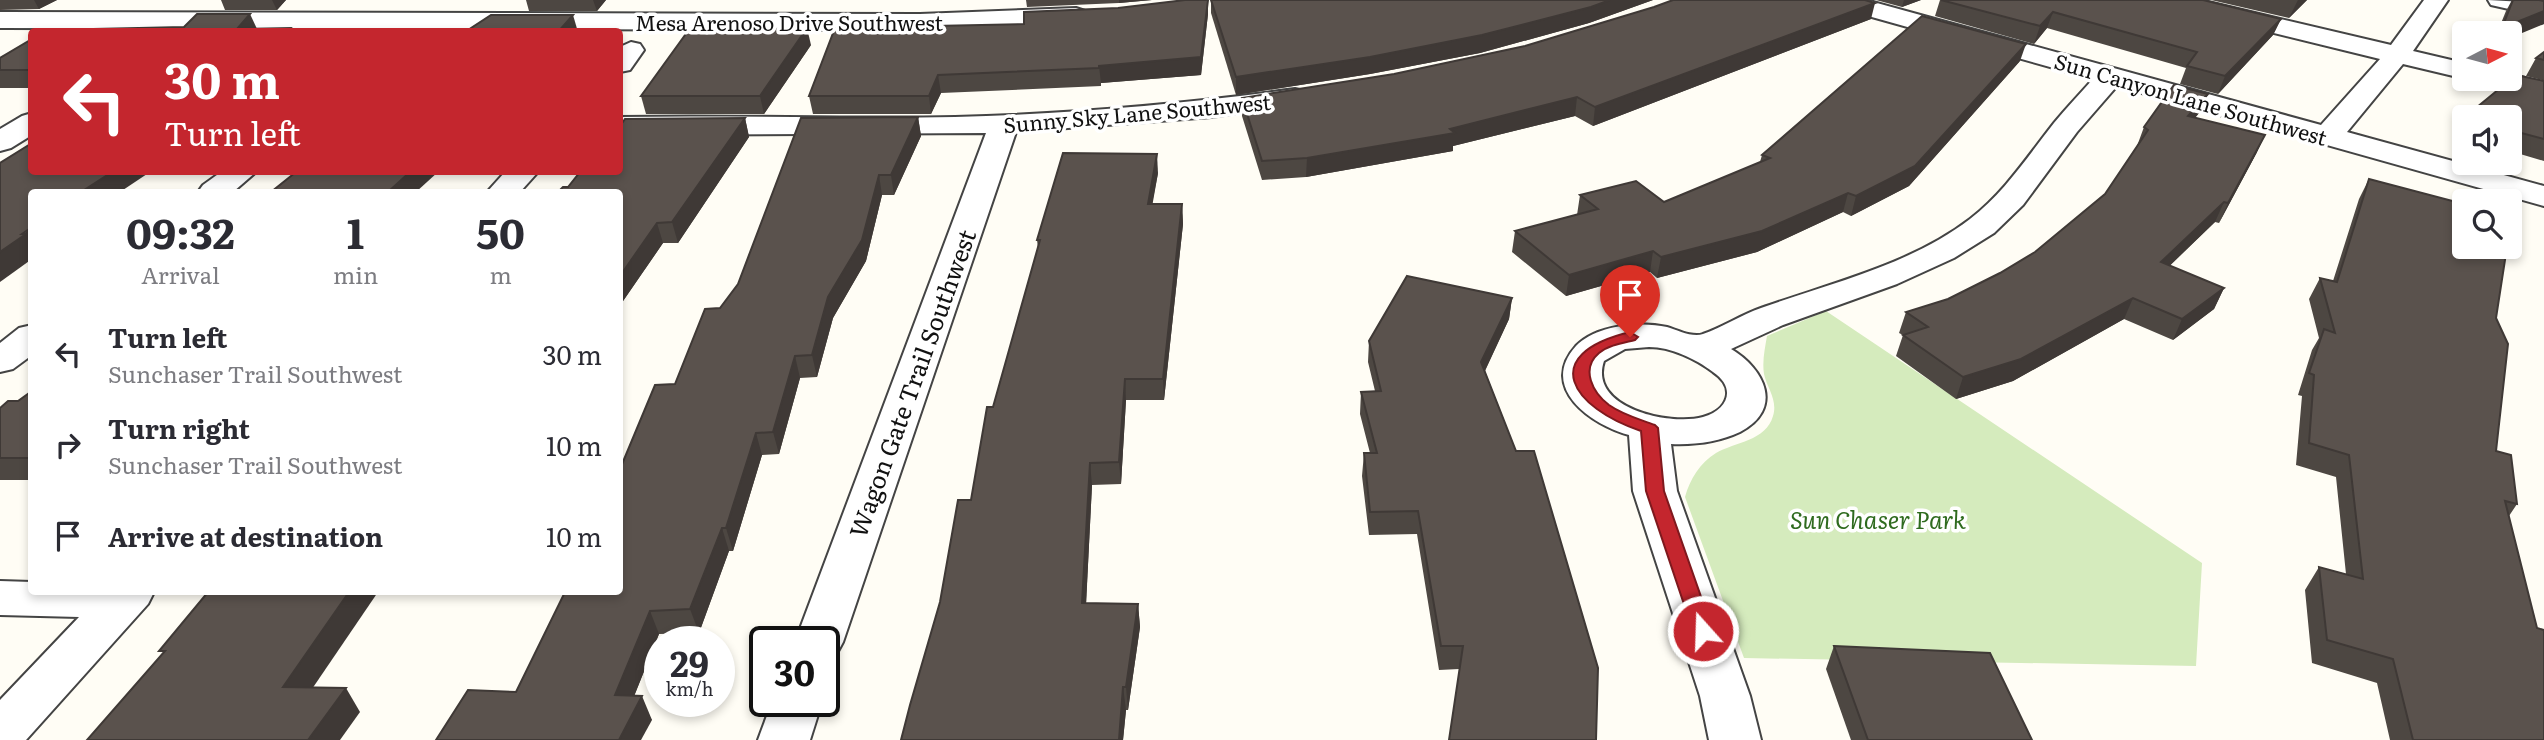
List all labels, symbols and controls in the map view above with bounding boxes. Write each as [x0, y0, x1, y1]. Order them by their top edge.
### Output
street label: Mesa Arenoso Drive Southwest [635, 6, 943, 37]
north arrow [2452, 21, 2522, 91]
map controls [2452, 21, 2522, 259]
text: 30 m [164, 41, 280, 114]
street label: Sun Canyon Lane Southwest [2051, 44, 2331, 152]
icon: left [49, 56, 140, 147]
street label: Sunny Sky Lane Southwest [1002, 85, 1273, 139]
button: sound [2452, 105, 2522, 175]
text: Turn left [164, 108, 301, 156]
button: search [2452, 189, 2522, 259]
text: 09:32 [126, 200, 235, 262]
text: 1 [347, 200, 364, 262]
text: 50 [476, 200, 525, 262]
street label: Wagon Gate Trail Southwest [839, 224, 983, 542]
text: Arrival [141, 257, 220, 291]
text: min [333, 257, 378, 291]
text: m [489, 257, 512, 291]
pin [1600, 265, 1660, 337]
icon: arrive [1611, 276, 1649, 314]
text: Turn left [108, 317, 227, 356]
text: 30 m [542, 334, 602, 373]
icon: left [49, 335, 87, 373]
text: Sunchaser Trail Southwest [108, 356, 402, 390]
text: Turn right [108, 408, 250, 447]
text: 10 m [546, 425, 602, 464]
icon: right [49, 426, 87, 464]
text: Sunchaser Trail Southwest [108, 447, 402, 481]
park label: Sun Chaser Park [1790, 501, 1967, 536]
text: Arrive at destination [108, 516, 383, 555]
text: 10 m [546, 516, 602, 555]
icon: arrive [49, 517, 87, 555]
position arrow [1666, 594, 1740, 668]
speed limit sign: 30 [749, 626, 840, 717]
text: 29 [670, 636, 709, 688]
text: km/h [666, 675, 713, 702]

